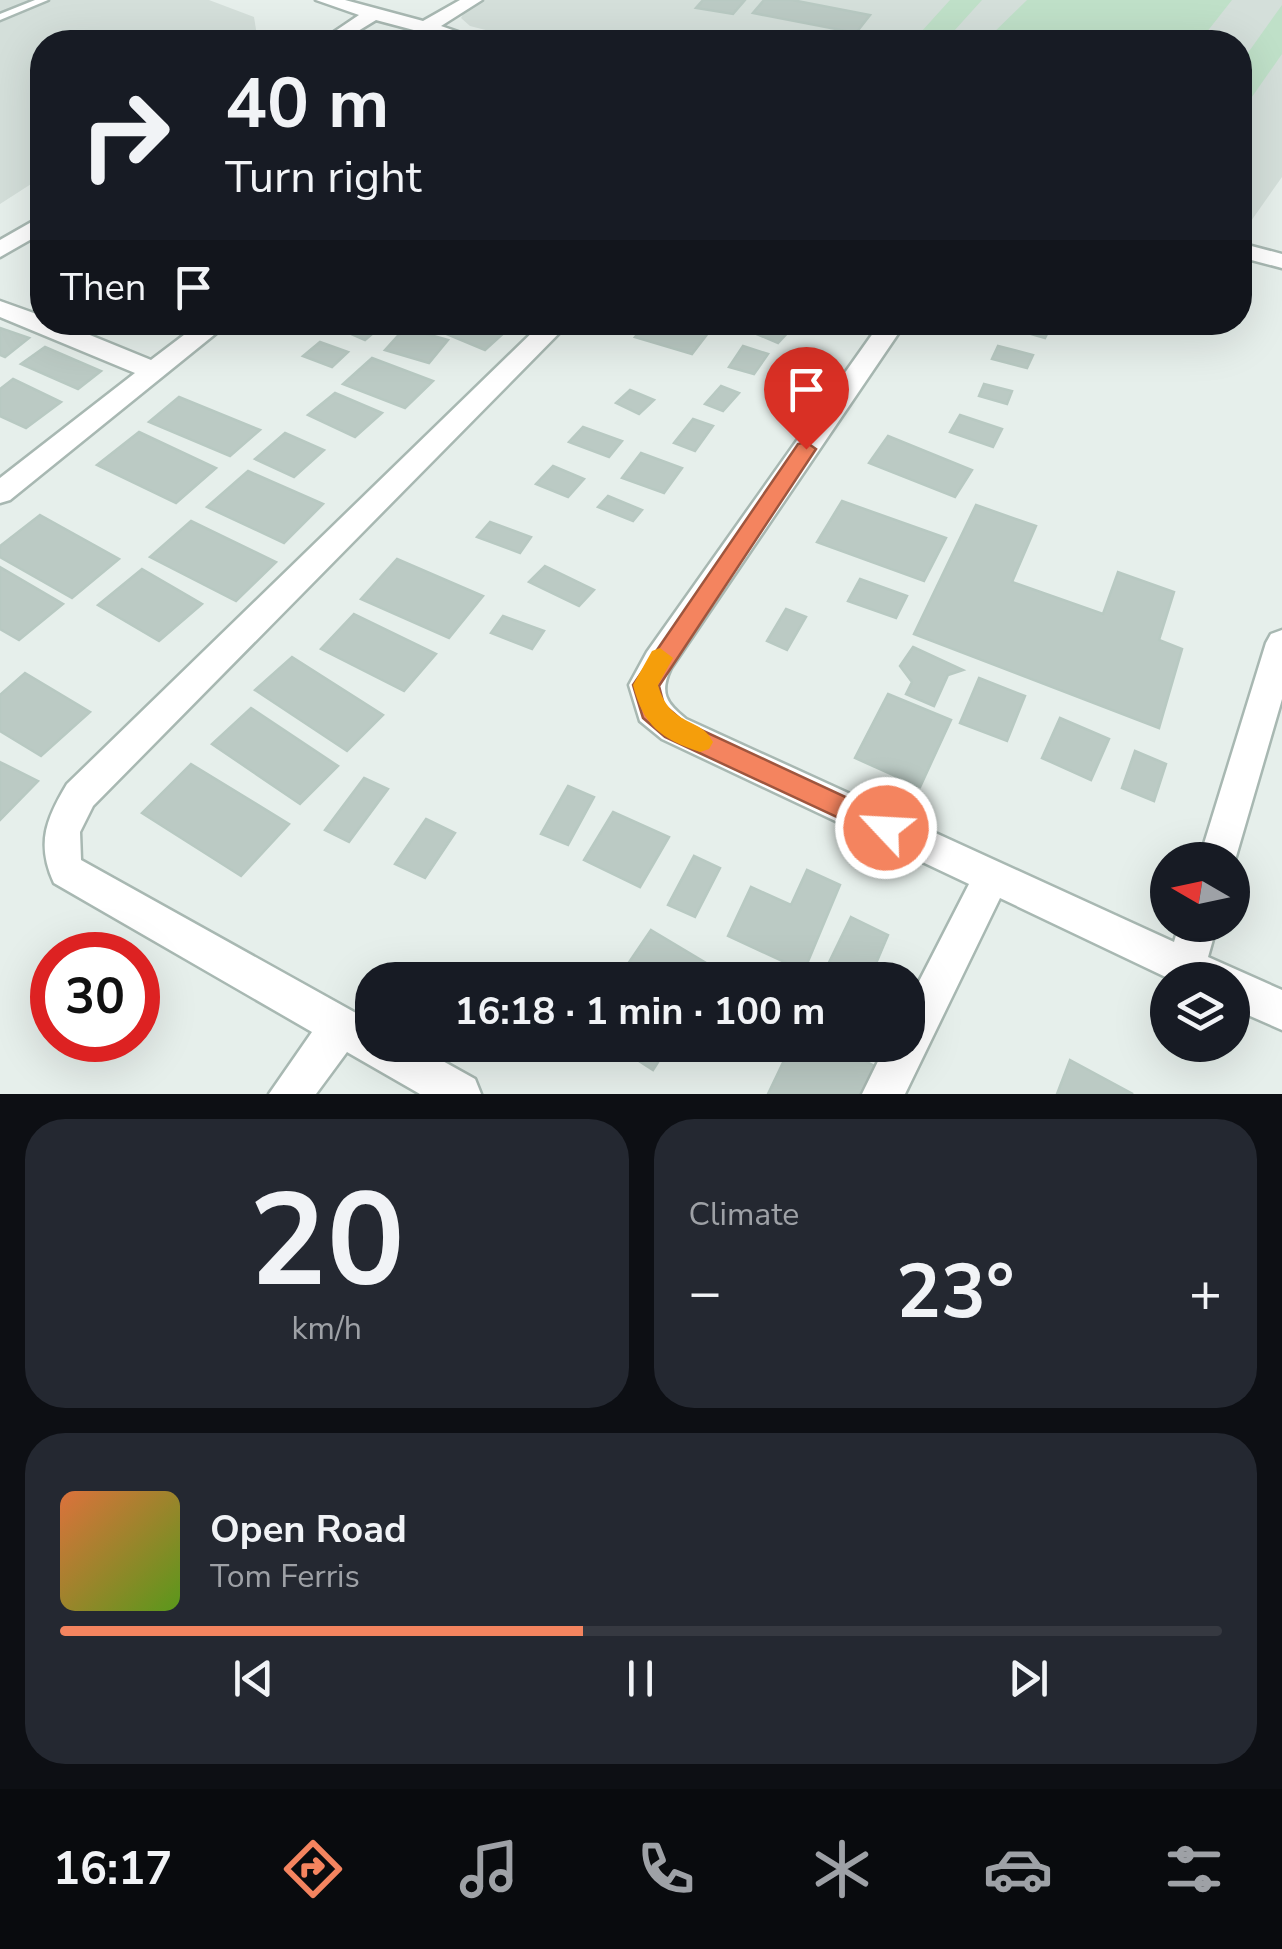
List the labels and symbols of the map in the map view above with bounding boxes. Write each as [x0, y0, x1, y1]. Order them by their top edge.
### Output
pin [764, 347, 849, 450]
position arrow [834, 776, 938, 880]
north arrow [1150, 842, 1250, 942]
speed limit sign: 30 [30, 932, 160, 1062]

